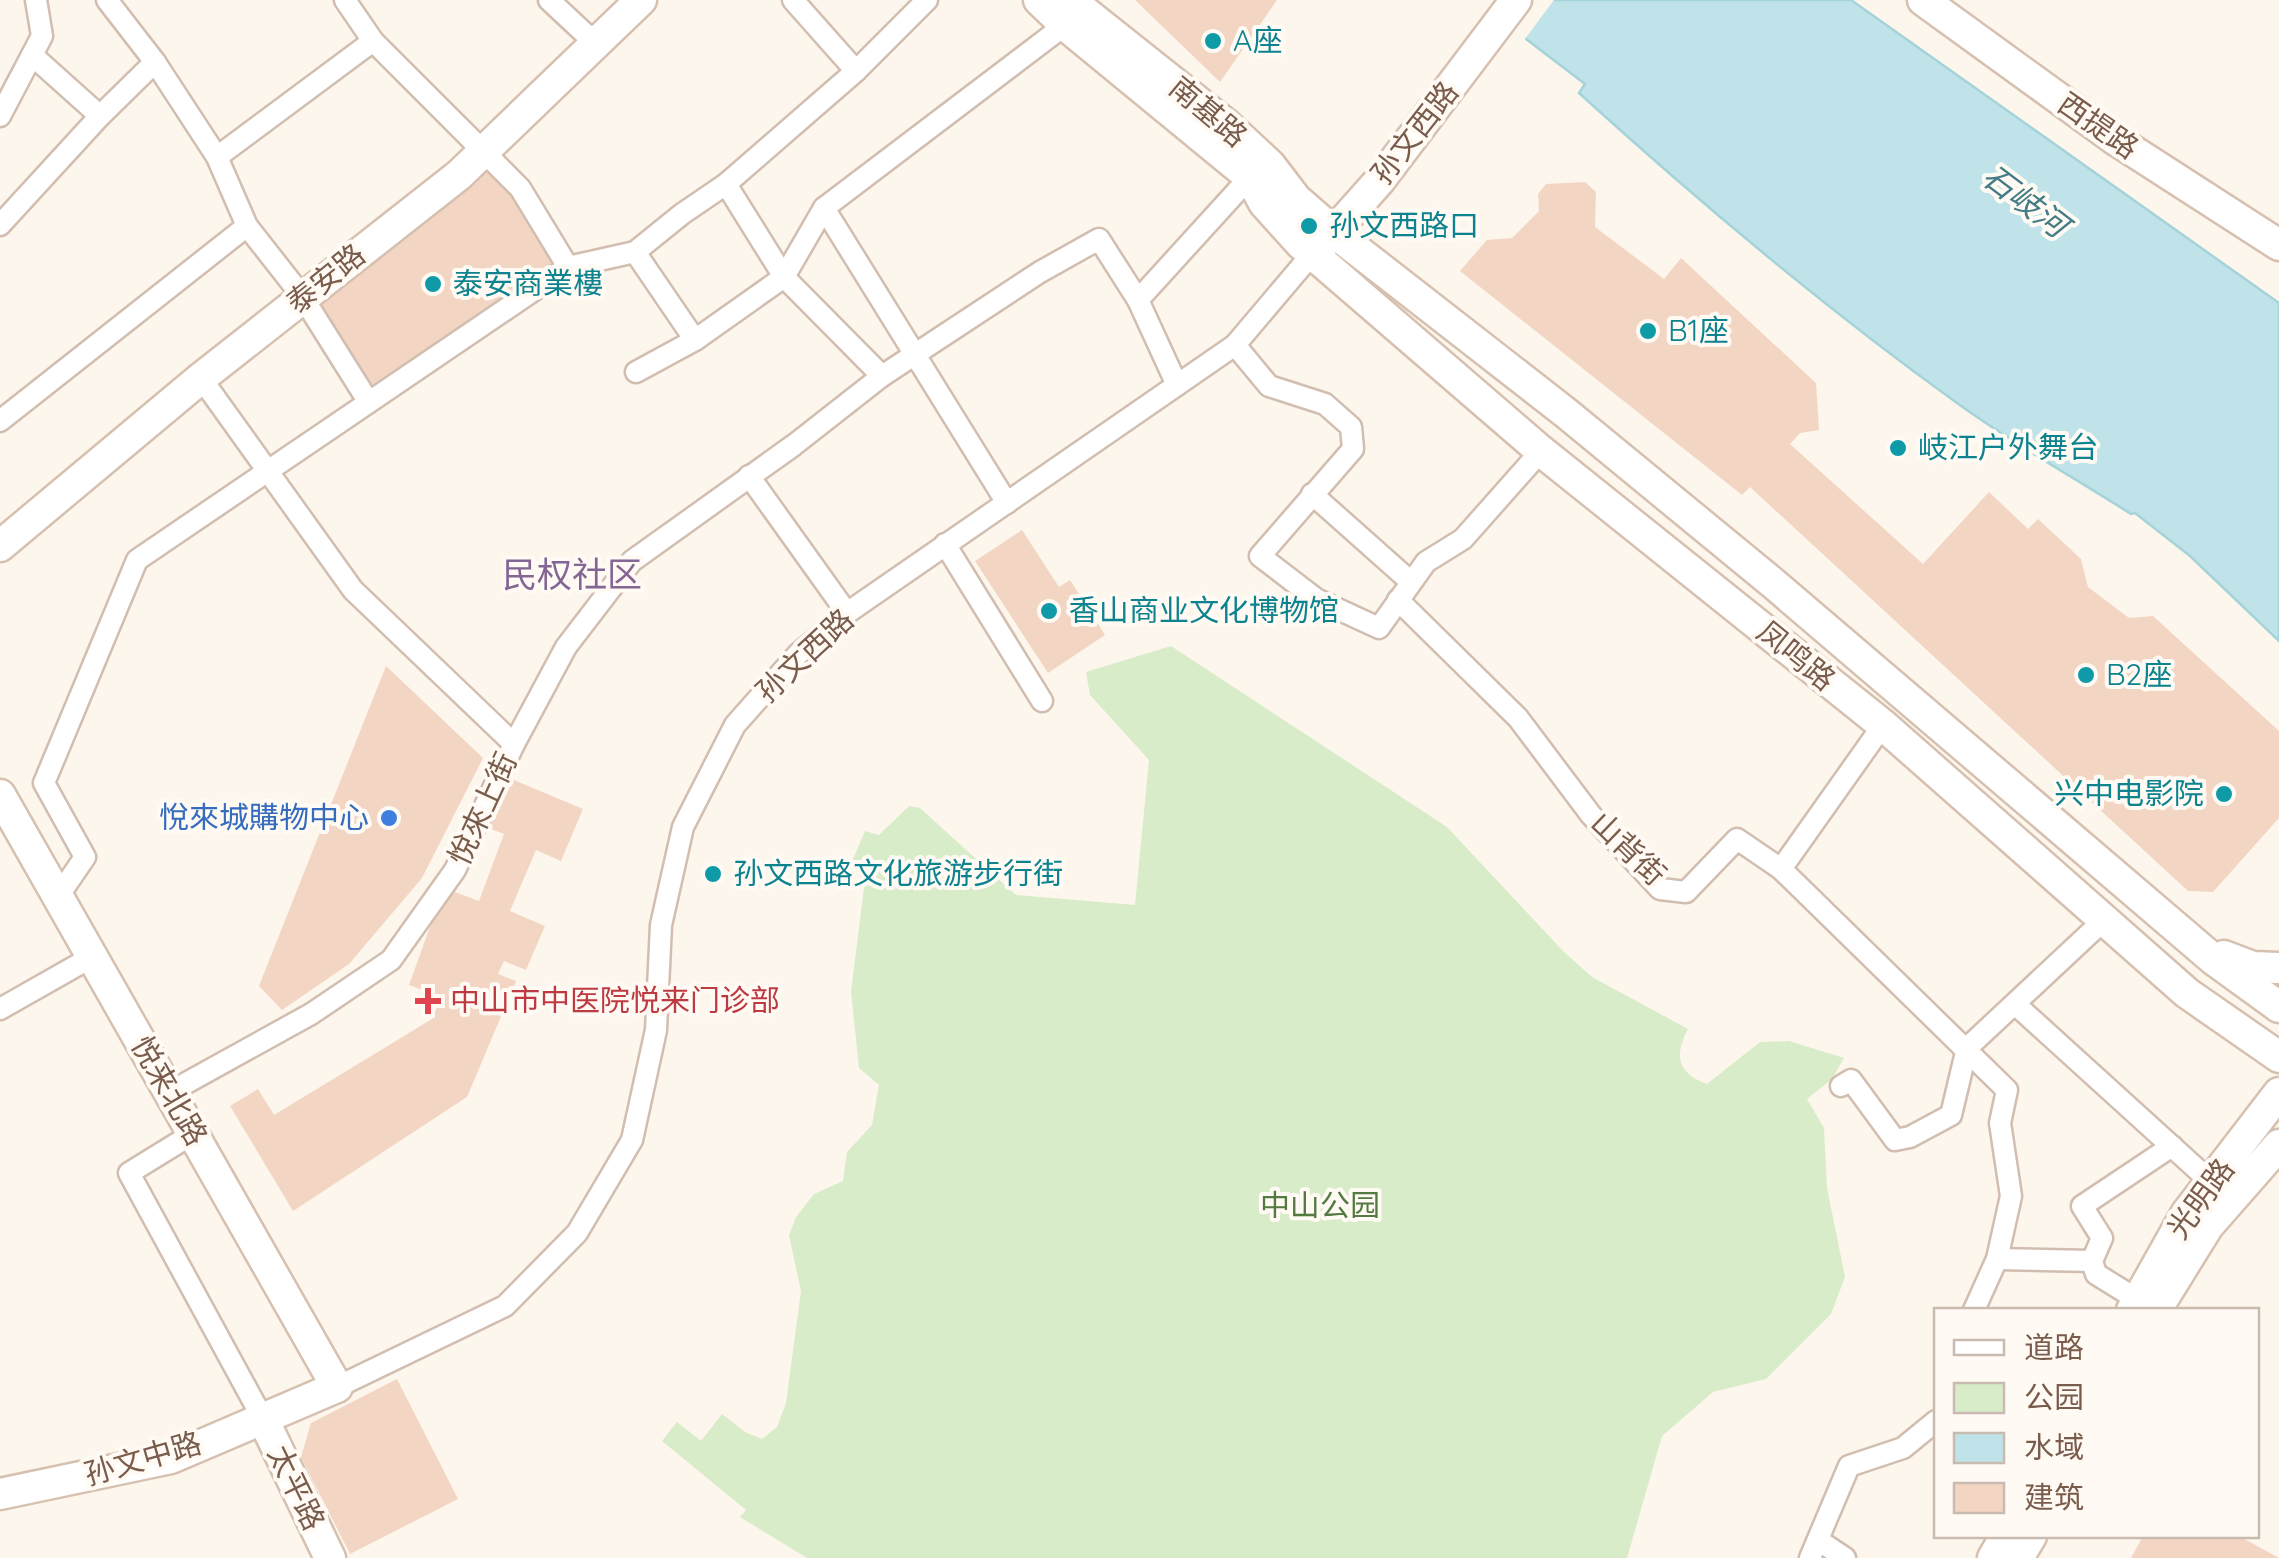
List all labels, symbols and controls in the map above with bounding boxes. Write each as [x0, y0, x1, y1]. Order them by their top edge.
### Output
place label: A座 [1233, 21, 1282, 59]
marker: A座 [1202, 30, 1224, 52]
street label: 南基路 [1162, 68, 1255, 155]
street label: 孙文西路 [1362, 73, 1466, 191]
street label: 西提路 [2051, 84, 2146, 167]
water label: 石岐河 [1975, 155, 2081, 249]
place label: 孙文西路口 [1329, 206, 1479, 244]
marker: 孙文西路口 [1298, 215, 1320, 237]
street label: 泰安路 [278, 235, 372, 321]
place label: 泰安商業樓 [453, 264, 603, 302]
marker: 泰安商業樓 [422, 273, 444, 295]
place label: B1座 [1668, 311, 1729, 349]
marker: B1座 [1637, 320, 1659, 342]
place label: 岐江户外舞台 [1918, 428, 2098, 466]
marker: 岐江户外舞台 [1887, 437, 1909, 459]
district label: 民权社区 [502, 552, 642, 596]
place label: 香山商业文化博物馆 [1069, 591, 1339, 629]
street label: 孙文西路 [747, 600, 861, 710]
marker: 香山商业文化博物馆 [1038, 600, 1060, 622]
street label: 凤鸣路 [1750, 612, 1844, 698]
place label: B2座 [2106, 655, 2172, 693]
marker: B2座 [2075, 664, 2097, 686]
street label: 悅來上街 [440, 746, 525, 871]
place label: 兴中电影院 [2054, 774, 2204, 812]
marker: 兴中电影院 [2213, 783, 2235, 805]
place label: 悅來城購物中心 [159, 798, 369, 836]
street label: 山背街 [1583, 803, 1674, 893]
marker: 悅來城購物中心 [378, 807, 400, 829]
place label: 孙文西路文化旅游步行街 [733, 854, 1063, 892]
marker: 孙文西路文化旅游步行街 [702, 863, 724, 885]
place label: 中山市中医院悦来门诊部 [450, 981, 780, 1019]
marker: 中山市中医院悦来门诊部 [415, 988, 441, 1014]
street label: 悦来北路 [123, 1029, 216, 1152]
street label: 光明路 [2158, 1151, 2242, 1246]
park label: 中山公园 [1260, 1186, 1380, 1224]
legend [1934, 1308, 2259, 1538]
text: 道路 [2024, 1328, 2084, 1366]
text: 公园 [2024, 1378, 2084, 1416]
street label: 孙文中路 [80, 1423, 206, 1493]
text: 水域 [2024, 1428, 2084, 1466]
street label: 太平路 [260, 1439, 334, 1536]
text: 建筑 [2024, 1478, 2084, 1516]

